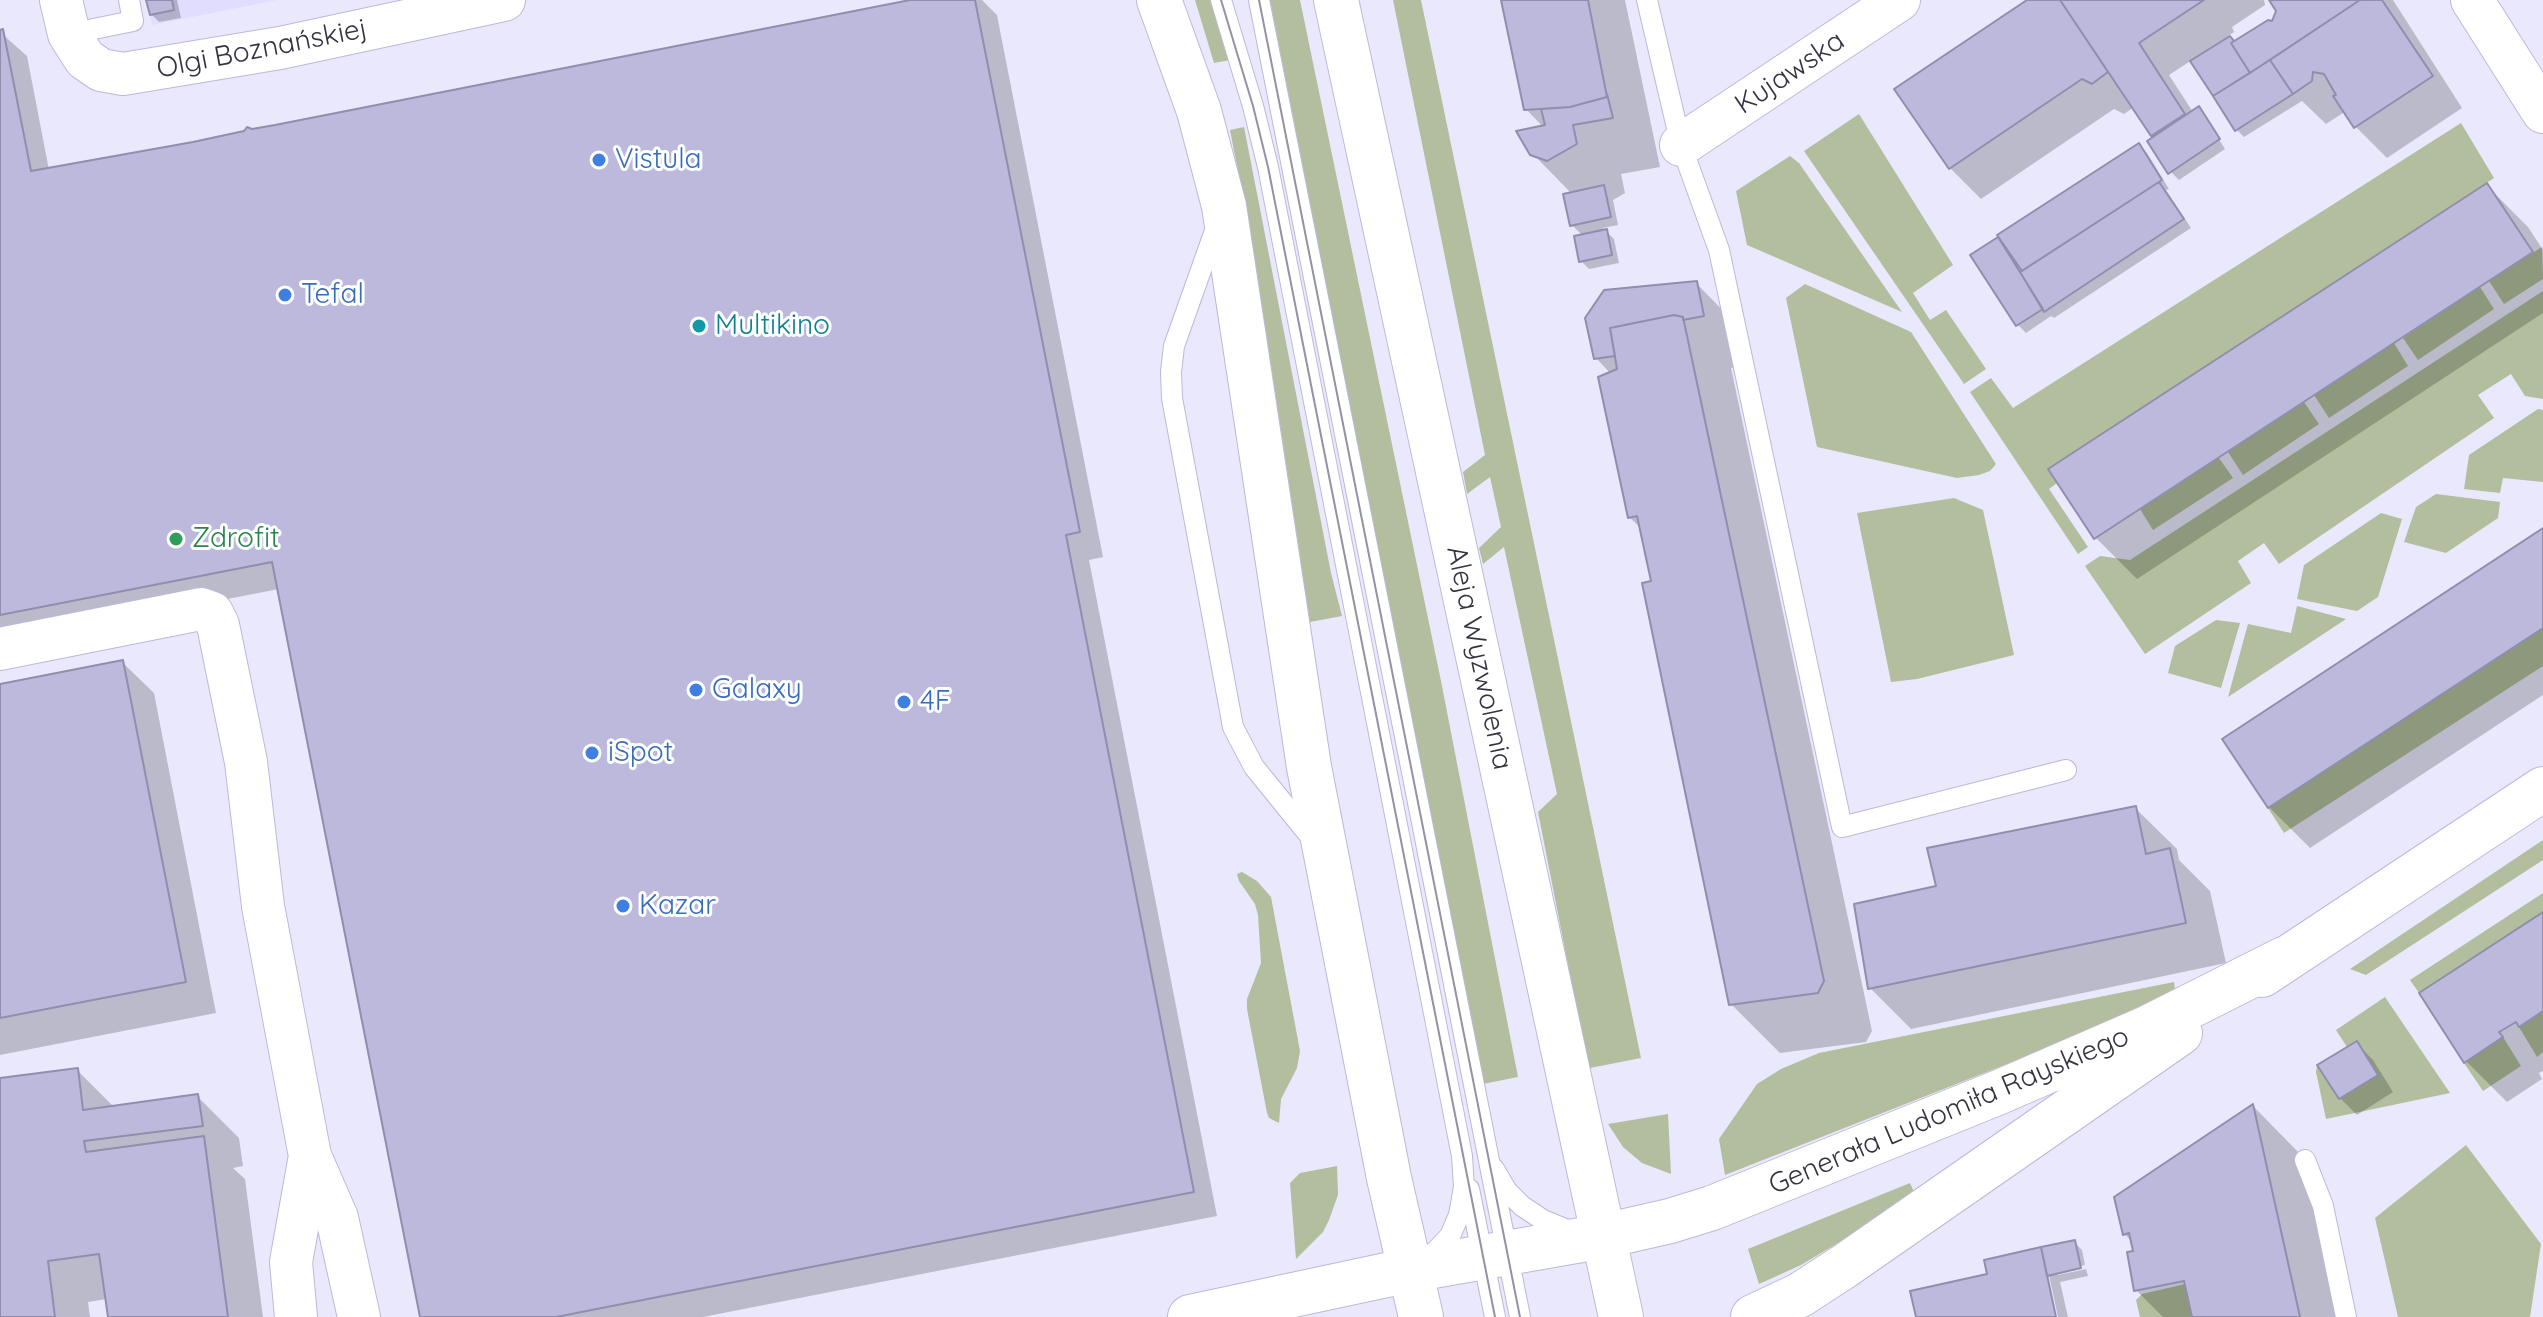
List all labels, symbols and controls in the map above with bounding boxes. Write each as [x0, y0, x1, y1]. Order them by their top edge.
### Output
street label: Olgi Boznańskiej [154, 12, 370, 86]
street label: Kujawska [1729, 24, 1851, 122]
place label: Vistula [615, 143, 702, 177]
marker: Vistula [590, 151, 608, 169]
place label: Tefal [301, 278, 364, 312]
marker: Tefal [276, 286, 294, 304]
place label: Multikino [715, 309, 830, 343]
marker: Multikino [690, 317, 708, 335]
place label: Zdrofit [192, 522, 279, 556]
marker: Zdrofit [167, 530, 185, 548]
street label: Aleja Wyzwolenia [1439, 543, 1519, 773]
place label: Galaxy [712, 673, 802, 707]
marker: Galaxy [687, 681, 705, 699]
place label: 4F [920, 685, 951, 719]
marker: 4F [895, 693, 913, 711]
place label: iSpot [608, 736, 673, 770]
marker: iSpot [583, 744, 601, 762]
place label: Kazar [639, 889, 716, 923]
marker: Kazar [614, 897, 632, 915]
street label: Generała Ludomiła Rayskiego [1764, 1020, 2134, 1202]

